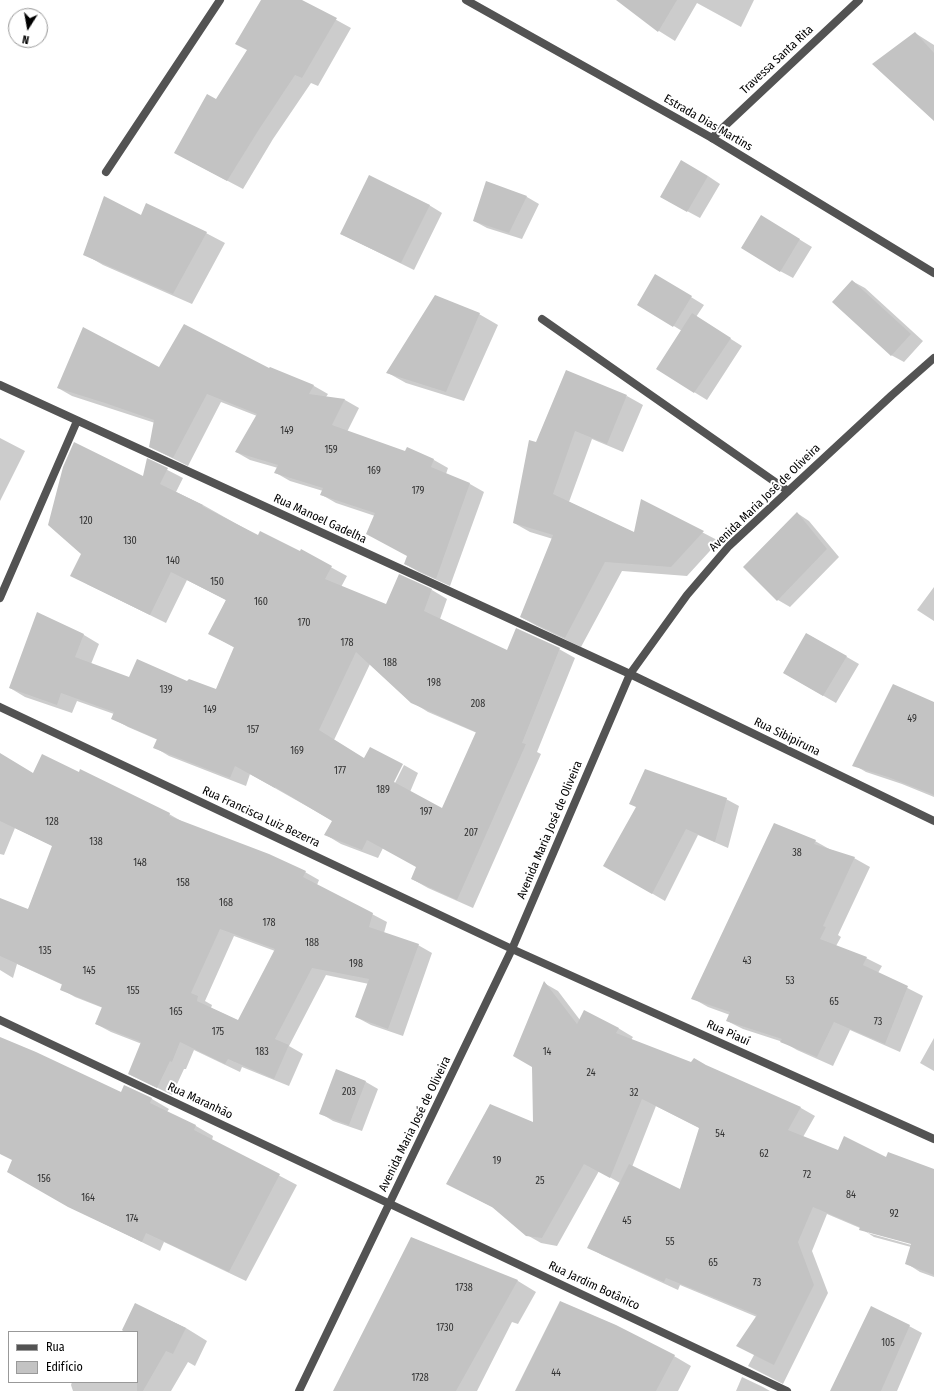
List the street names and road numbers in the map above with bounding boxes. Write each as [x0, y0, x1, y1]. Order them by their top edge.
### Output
street label: Travessa Santa Rita [737, 22, 817, 98]
street label: Estrada Dias Martins [661, 92, 755, 154]
street label: Avenida Maria José de Oliveira [707, 441, 823, 555]
street label: Rua Manoel Gadelha [271, 491, 369, 547]
street label: Rua Sibipiruna [751, 715, 823, 759]
street label: Avenida Maria José de Oliveira [514, 759, 586, 901]
street label: Rua Francisca Luiz Bezerra [200, 783, 322, 851]
street label: Rua Piauí [704, 1017, 752, 1049]
street label: Avenida Maria José de Oliveira [376, 1054, 454, 1194]
street label: Rua Maranhão [165, 1080, 235, 1122]
street label: Rua Jardim Botânico [546, 1259, 642, 1313]

